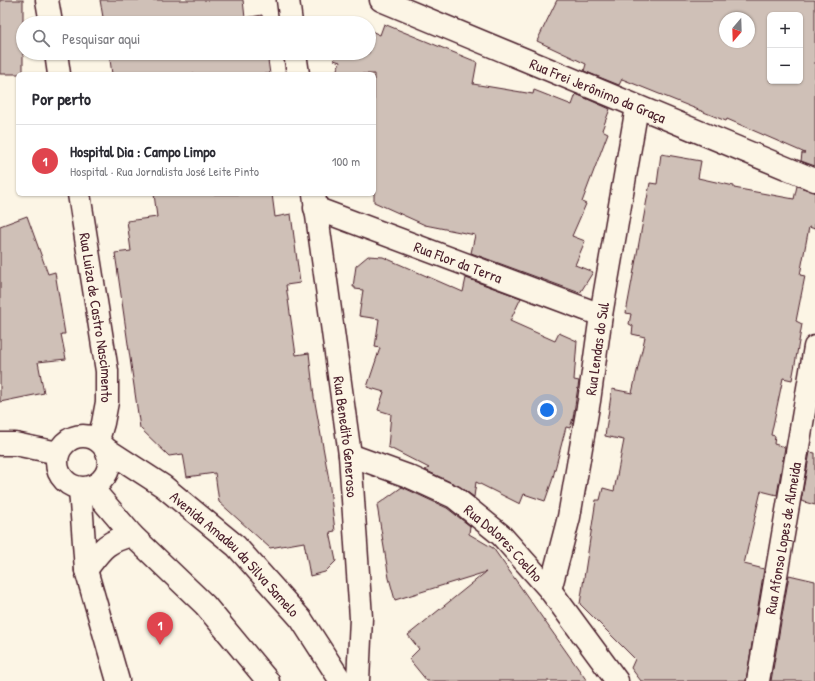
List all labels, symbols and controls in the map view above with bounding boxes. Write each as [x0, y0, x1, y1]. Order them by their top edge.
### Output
north arrow [719, 12, 755, 48]
map controls [767, 12, 803, 84]
button: + [767, 12, 803, 48]
search box [16, 16, 376, 60]
icon: search [30, 27, 52, 49]
text: Pesquisar aqui [62, 28, 140, 49]
button: − [767, 48, 803, 84]
street label: Rua Frei Jerônimo da Graça [527, 52, 669, 128]
text: Por perto [32, 87, 91, 110]
text: Hospital Dia : Campo Limpo [70, 141, 216, 162]
text: 1 [43, 152, 47, 170]
text: 100 m [332, 152, 360, 170]
text: Hospital · Rua Jornalista José Leite Pinto [70, 162, 259, 180]
street label: Rua Luiza de Castro Nascimento [75, 231, 118, 403]
street label: Rua Flor da Terra [411, 236, 506, 288]
street label: Rua Lendas do Sul [579, 300, 614, 397]
street label: Rua Benedito Generoso [329, 375, 363, 498]
your location [537, 400, 557, 420]
street label: Rua Afonso Lopes de Almeida [759, 460, 806, 616]
street label: Avenida Amadeu da Silva Samelo [166, 486, 304, 621]
street label: Rua Dolores Coelho [460, 499, 548, 586]
pin: 1 [147, 612, 173, 645]

